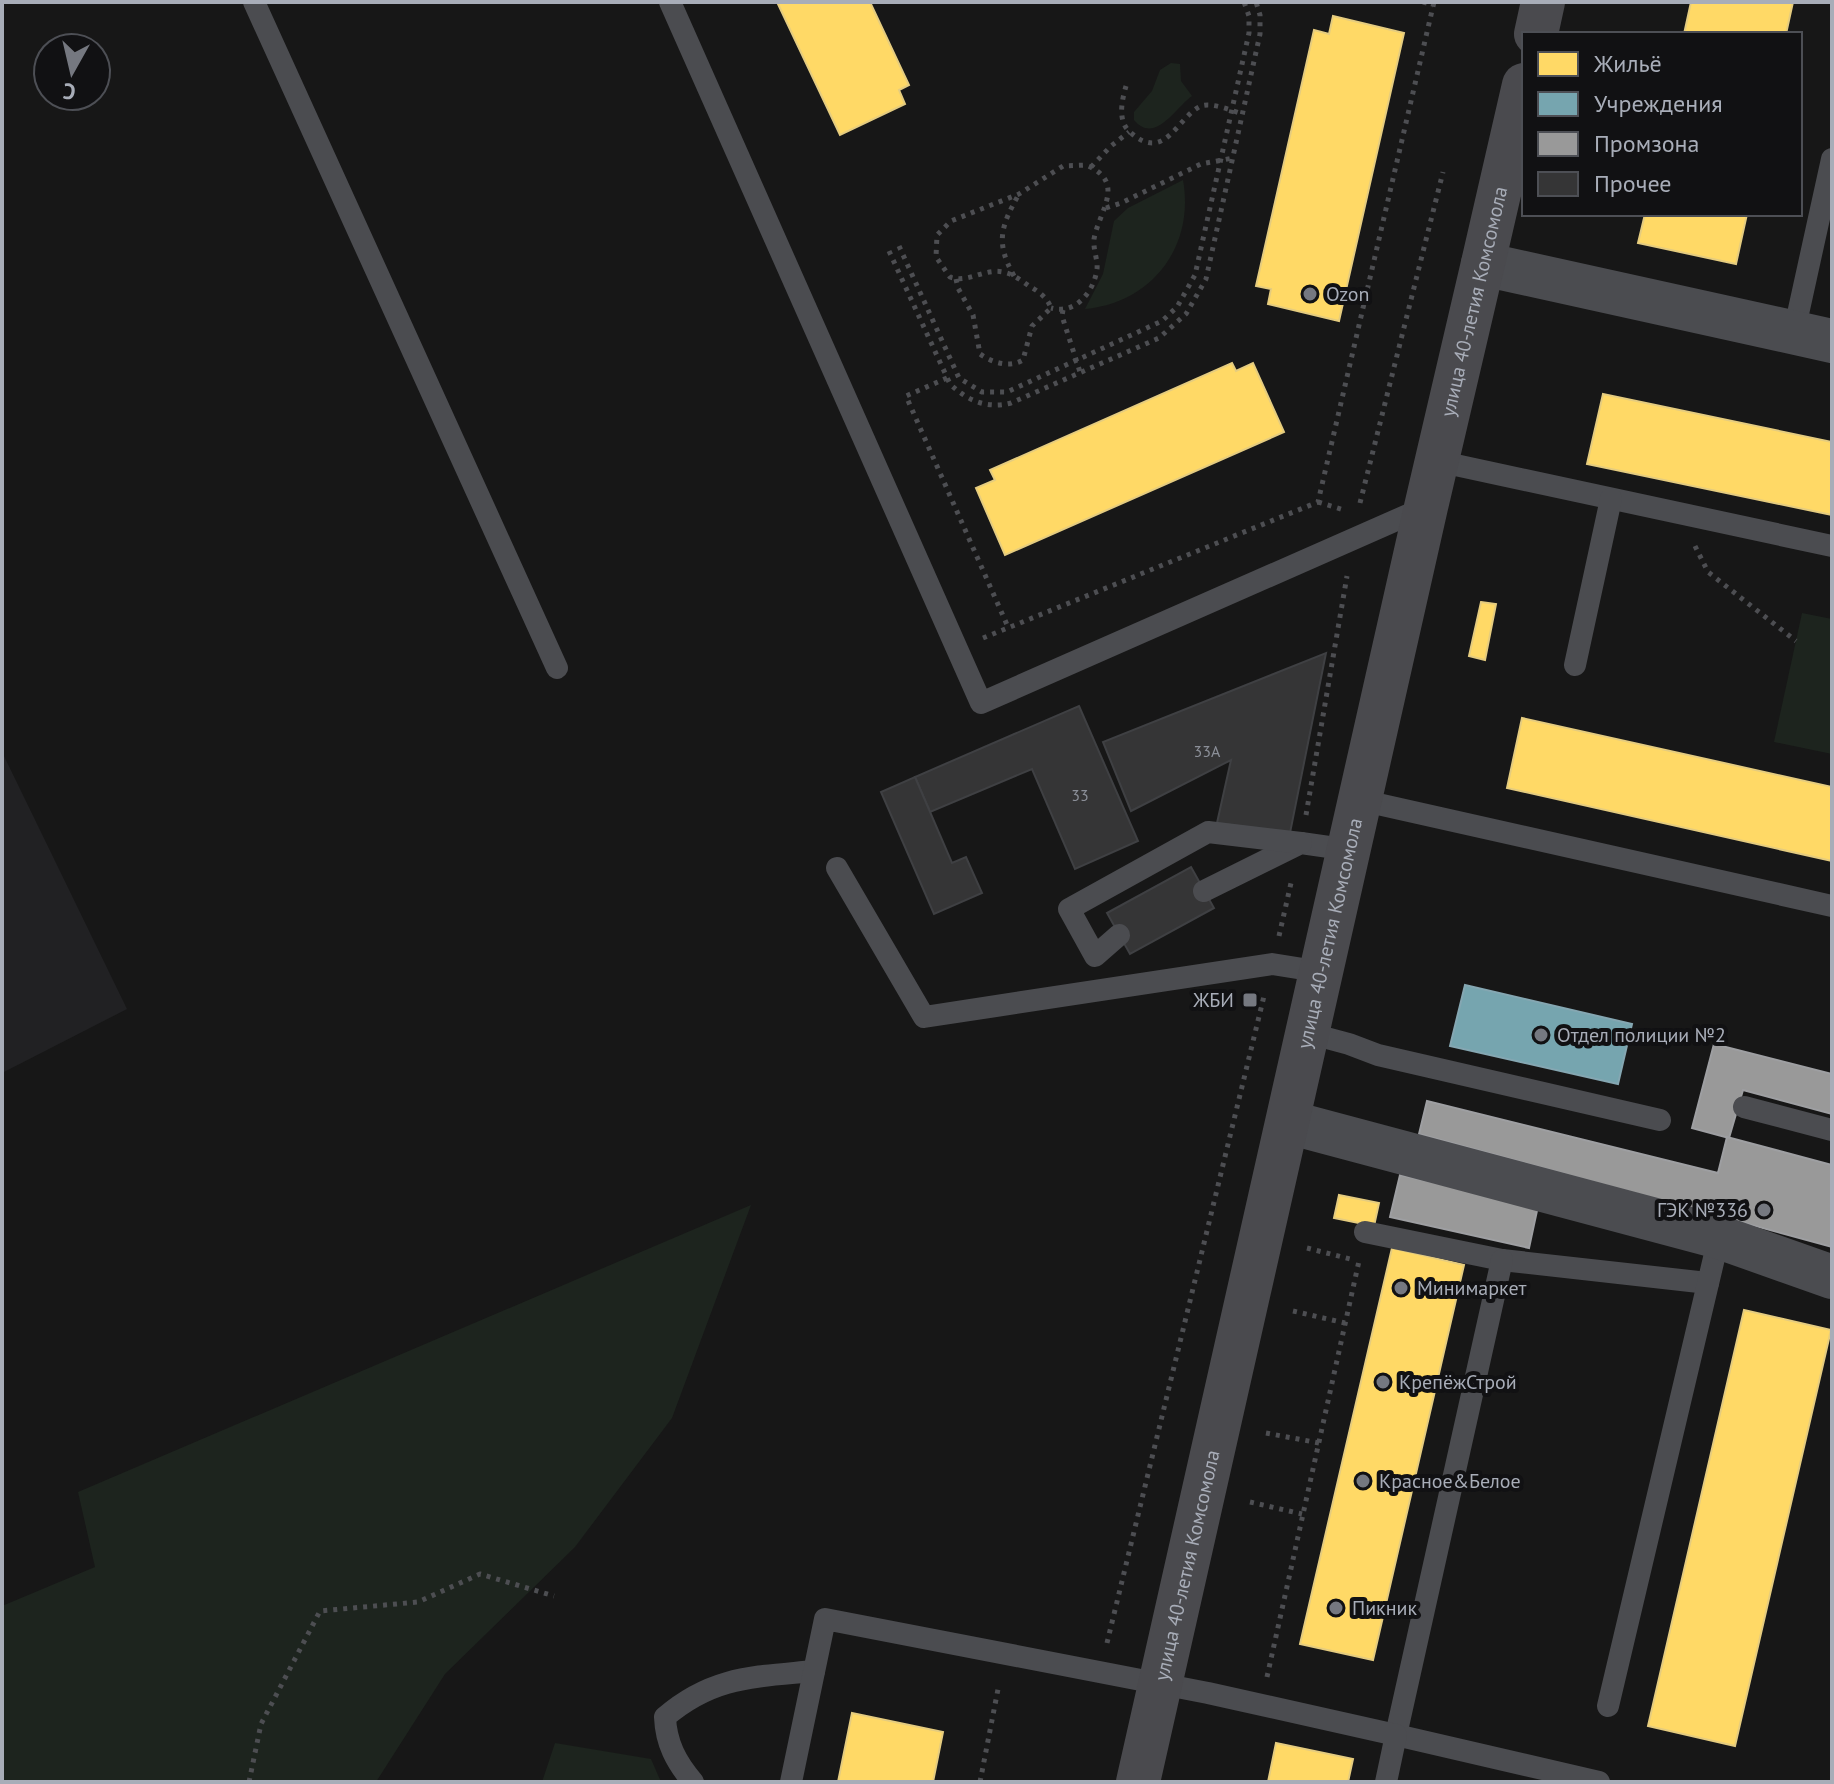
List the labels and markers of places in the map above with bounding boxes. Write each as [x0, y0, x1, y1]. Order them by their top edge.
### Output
place label: Ozon [1326, 281, 1370, 307]
marker: Ozon [1301, 285, 1319, 303]
place label: ЖБИ [1192, 987, 1234, 1013]
marker: ЖБИ [1241, 991, 1259, 1009]
place label: Отдел полиции №2 [1557, 1022, 1726, 1048]
marker: Отдел полиции №2 [1532, 1026, 1550, 1044]
place label: ГЭК №336 [1657, 1197, 1748, 1223]
marker: ГЭК №336 [1755, 1201, 1773, 1219]
place label: Минимаркет [1417, 1275, 1527, 1301]
marker: Минимаркет [1392, 1279, 1410, 1297]
place label: КрепёжСтрой [1399, 1369, 1517, 1395]
marker: КрепёжСтрой [1374, 1373, 1392, 1391]
place label: Красное&Белое [1379, 1468, 1521, 1494]
marker: Красное&Белое [1354, 1472, 1372, 1490]
place label: Пикник [1352, 1595, 1417, 1621]
marker: Пикник [1327, 1599, 1345, 1617]

